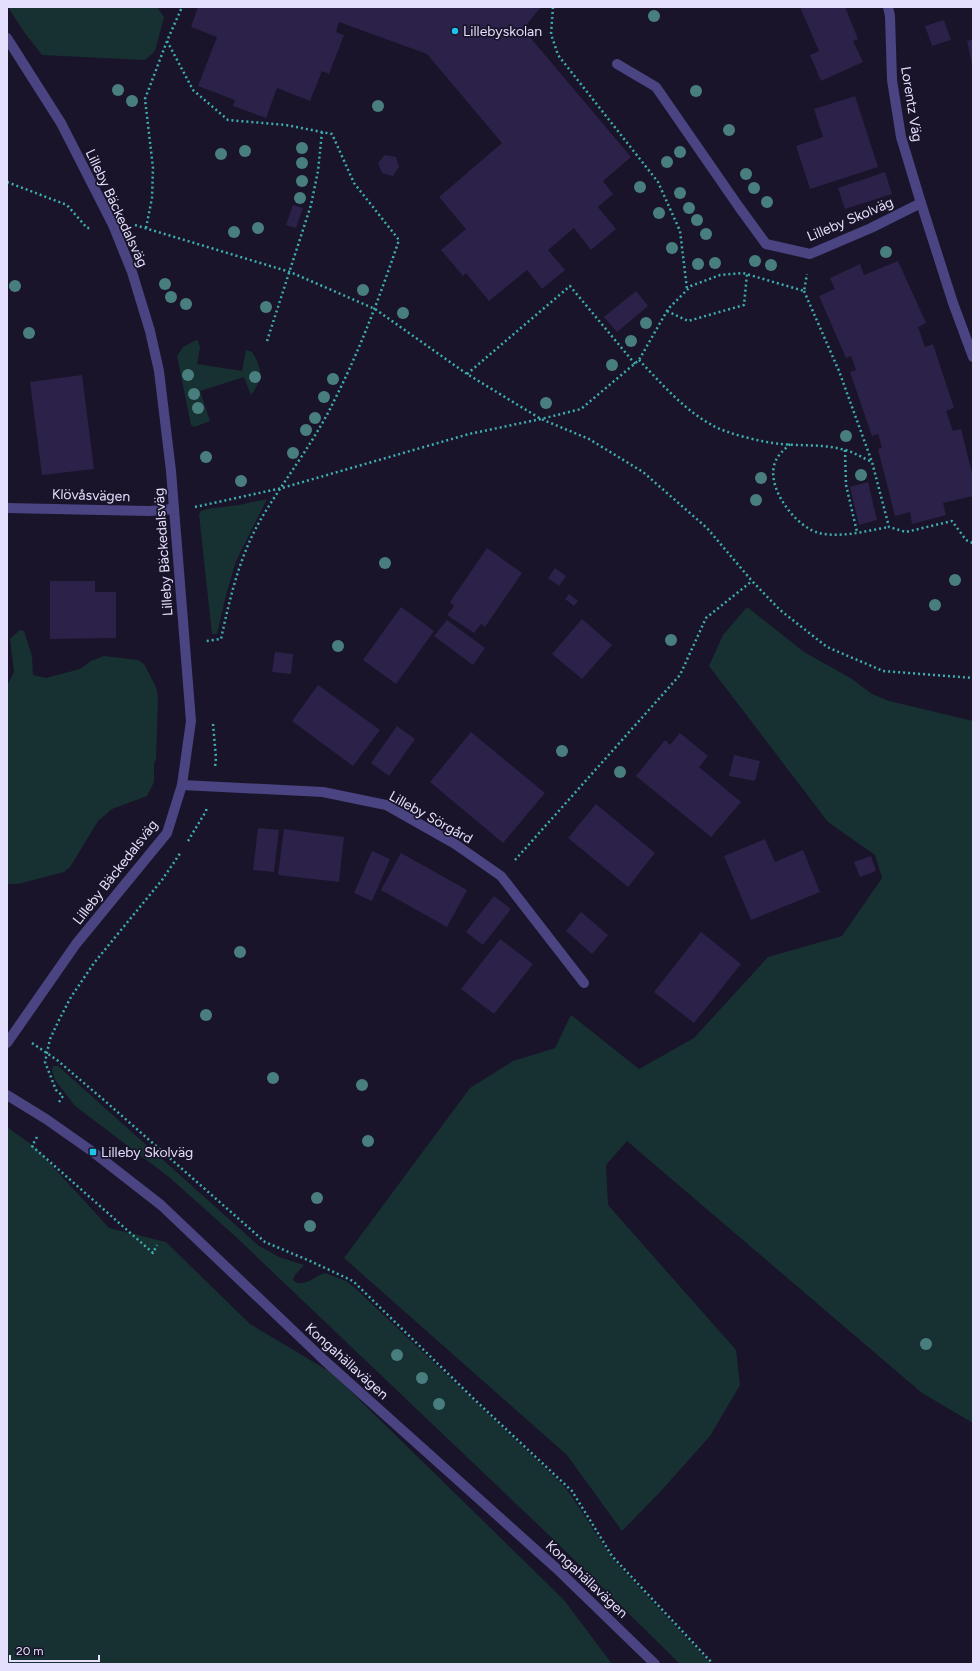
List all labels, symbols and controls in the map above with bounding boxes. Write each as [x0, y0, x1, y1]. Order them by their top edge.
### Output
place label: Lillebyskolan [463, 23, 542, 40]
marker: Lillebyskolan [450, 26, 460, 36]
street label: Lorentz Väg [897, 65, 926, 143]
street label: Lilleby Bäckedalsväg [82, 146, 151, 270]
street label: Lilleby Skolväg [804, 194, 896, 245]
street label: Klövåsvägen [52, 486, 131, 505]
street label: Lilleby Bäckedalsväg [151, 487, 176, 617]
street label: Lilleby Sörgård [386, 787, 476, 847]
street label: Lilleby Bäckedalsväg [69, 817, 162, 928]
place label: Lilleby Skolväg [101, 1144, 193, 1161]
marker: Lilleby Skolväg [88, 1147, 98, 1157]
street label: Kongahällavägen [302, 1320, 392, 1403]
street label: Kongahällavägen [542, 1537, 631, 1622]
scale bar [10, 1637, 99, 1663]
text: 20 m [16, 1644, 44, 1658]

